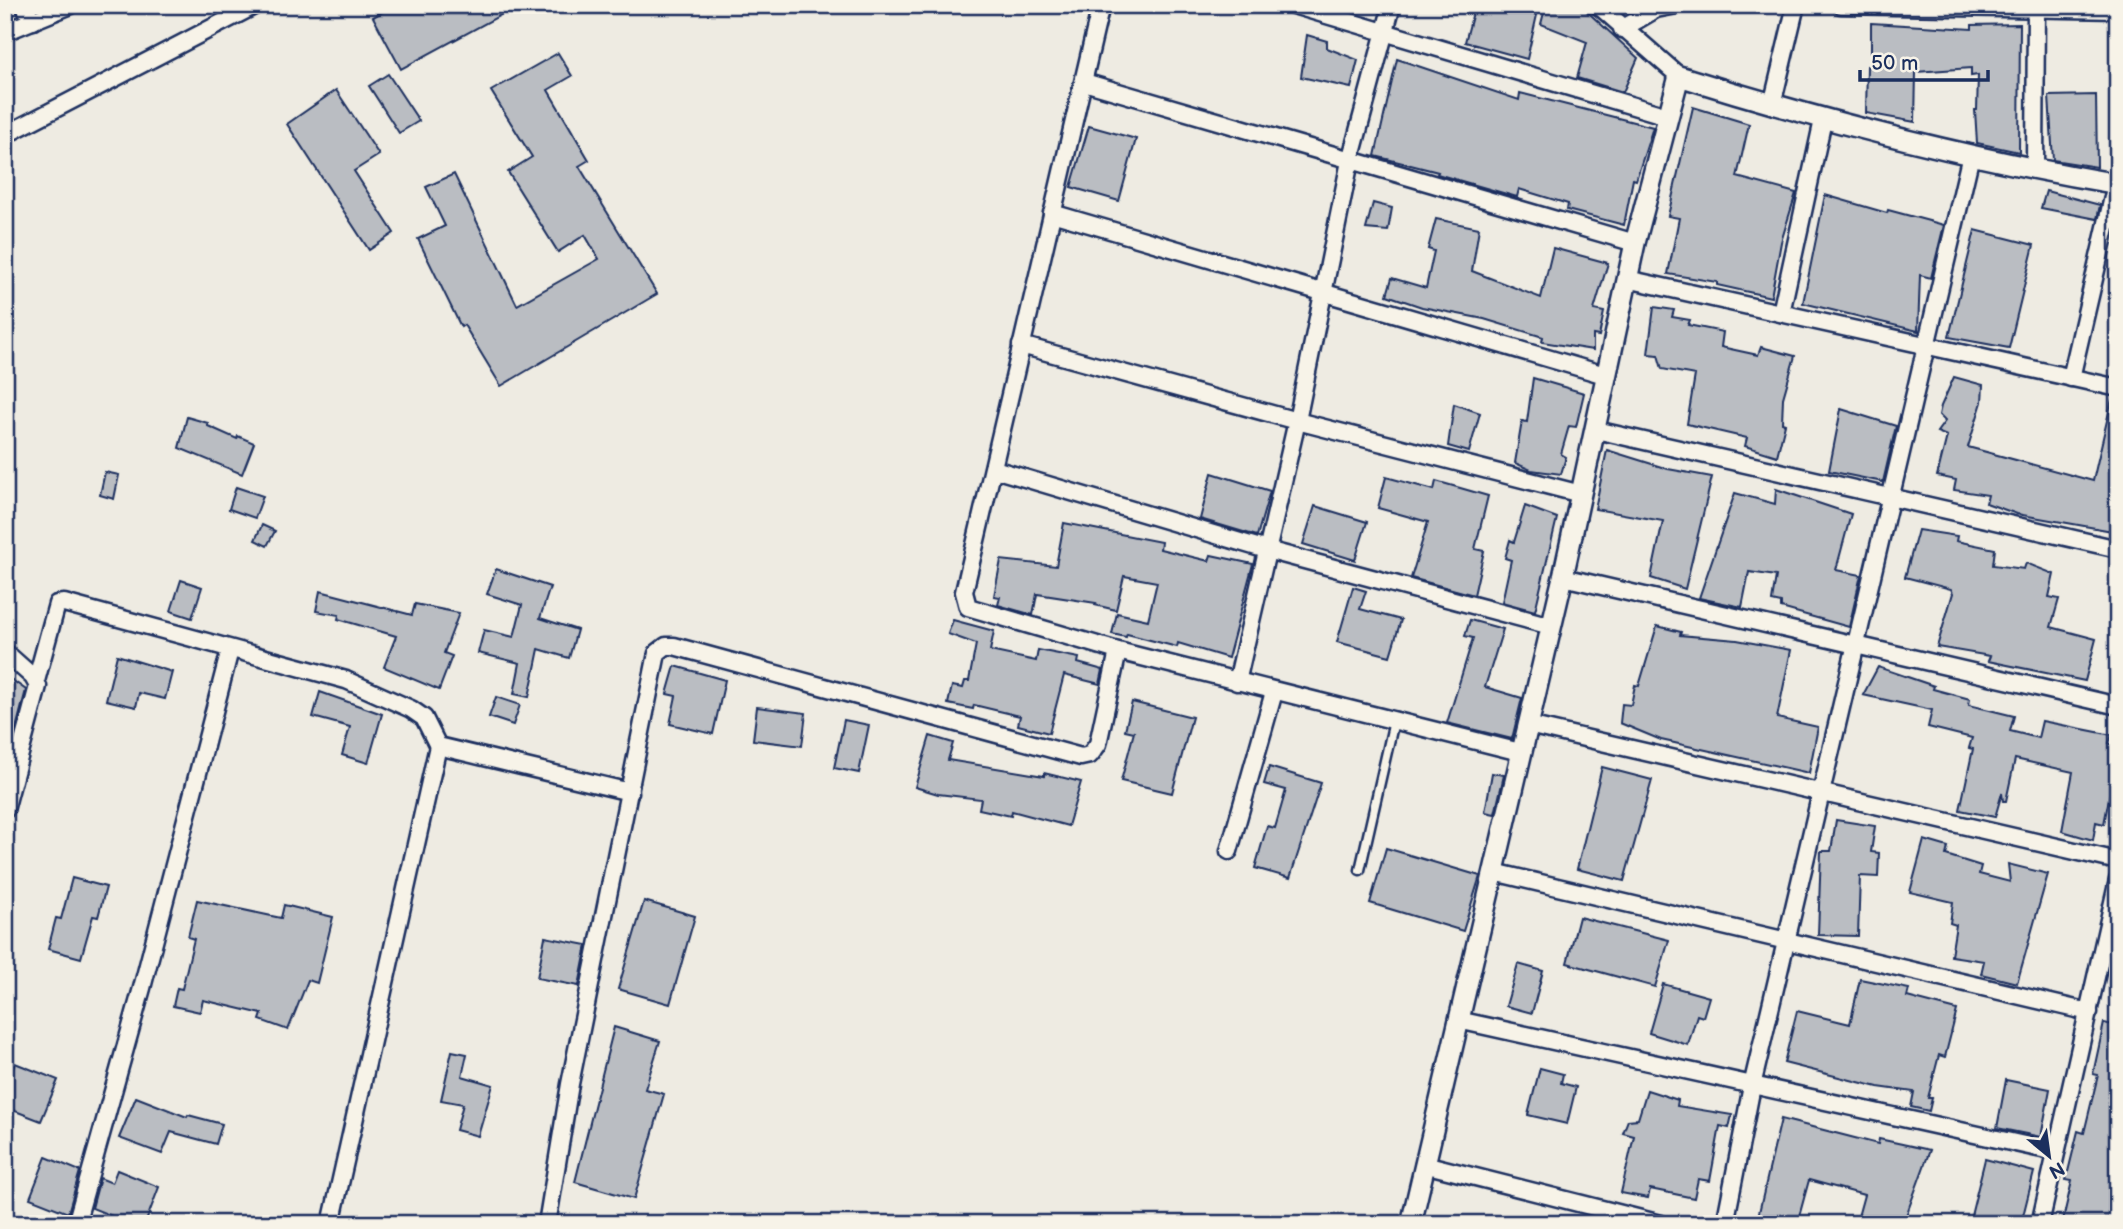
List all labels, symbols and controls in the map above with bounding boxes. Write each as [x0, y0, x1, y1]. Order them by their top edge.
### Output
scale bar [1860, 38, 1988, 82]
text: 50 m [1871, 51, 1918, 76]
north arrow [2014, 1120, 2084, 1190]
text: N [2045, 1156, 2068, 1183]

